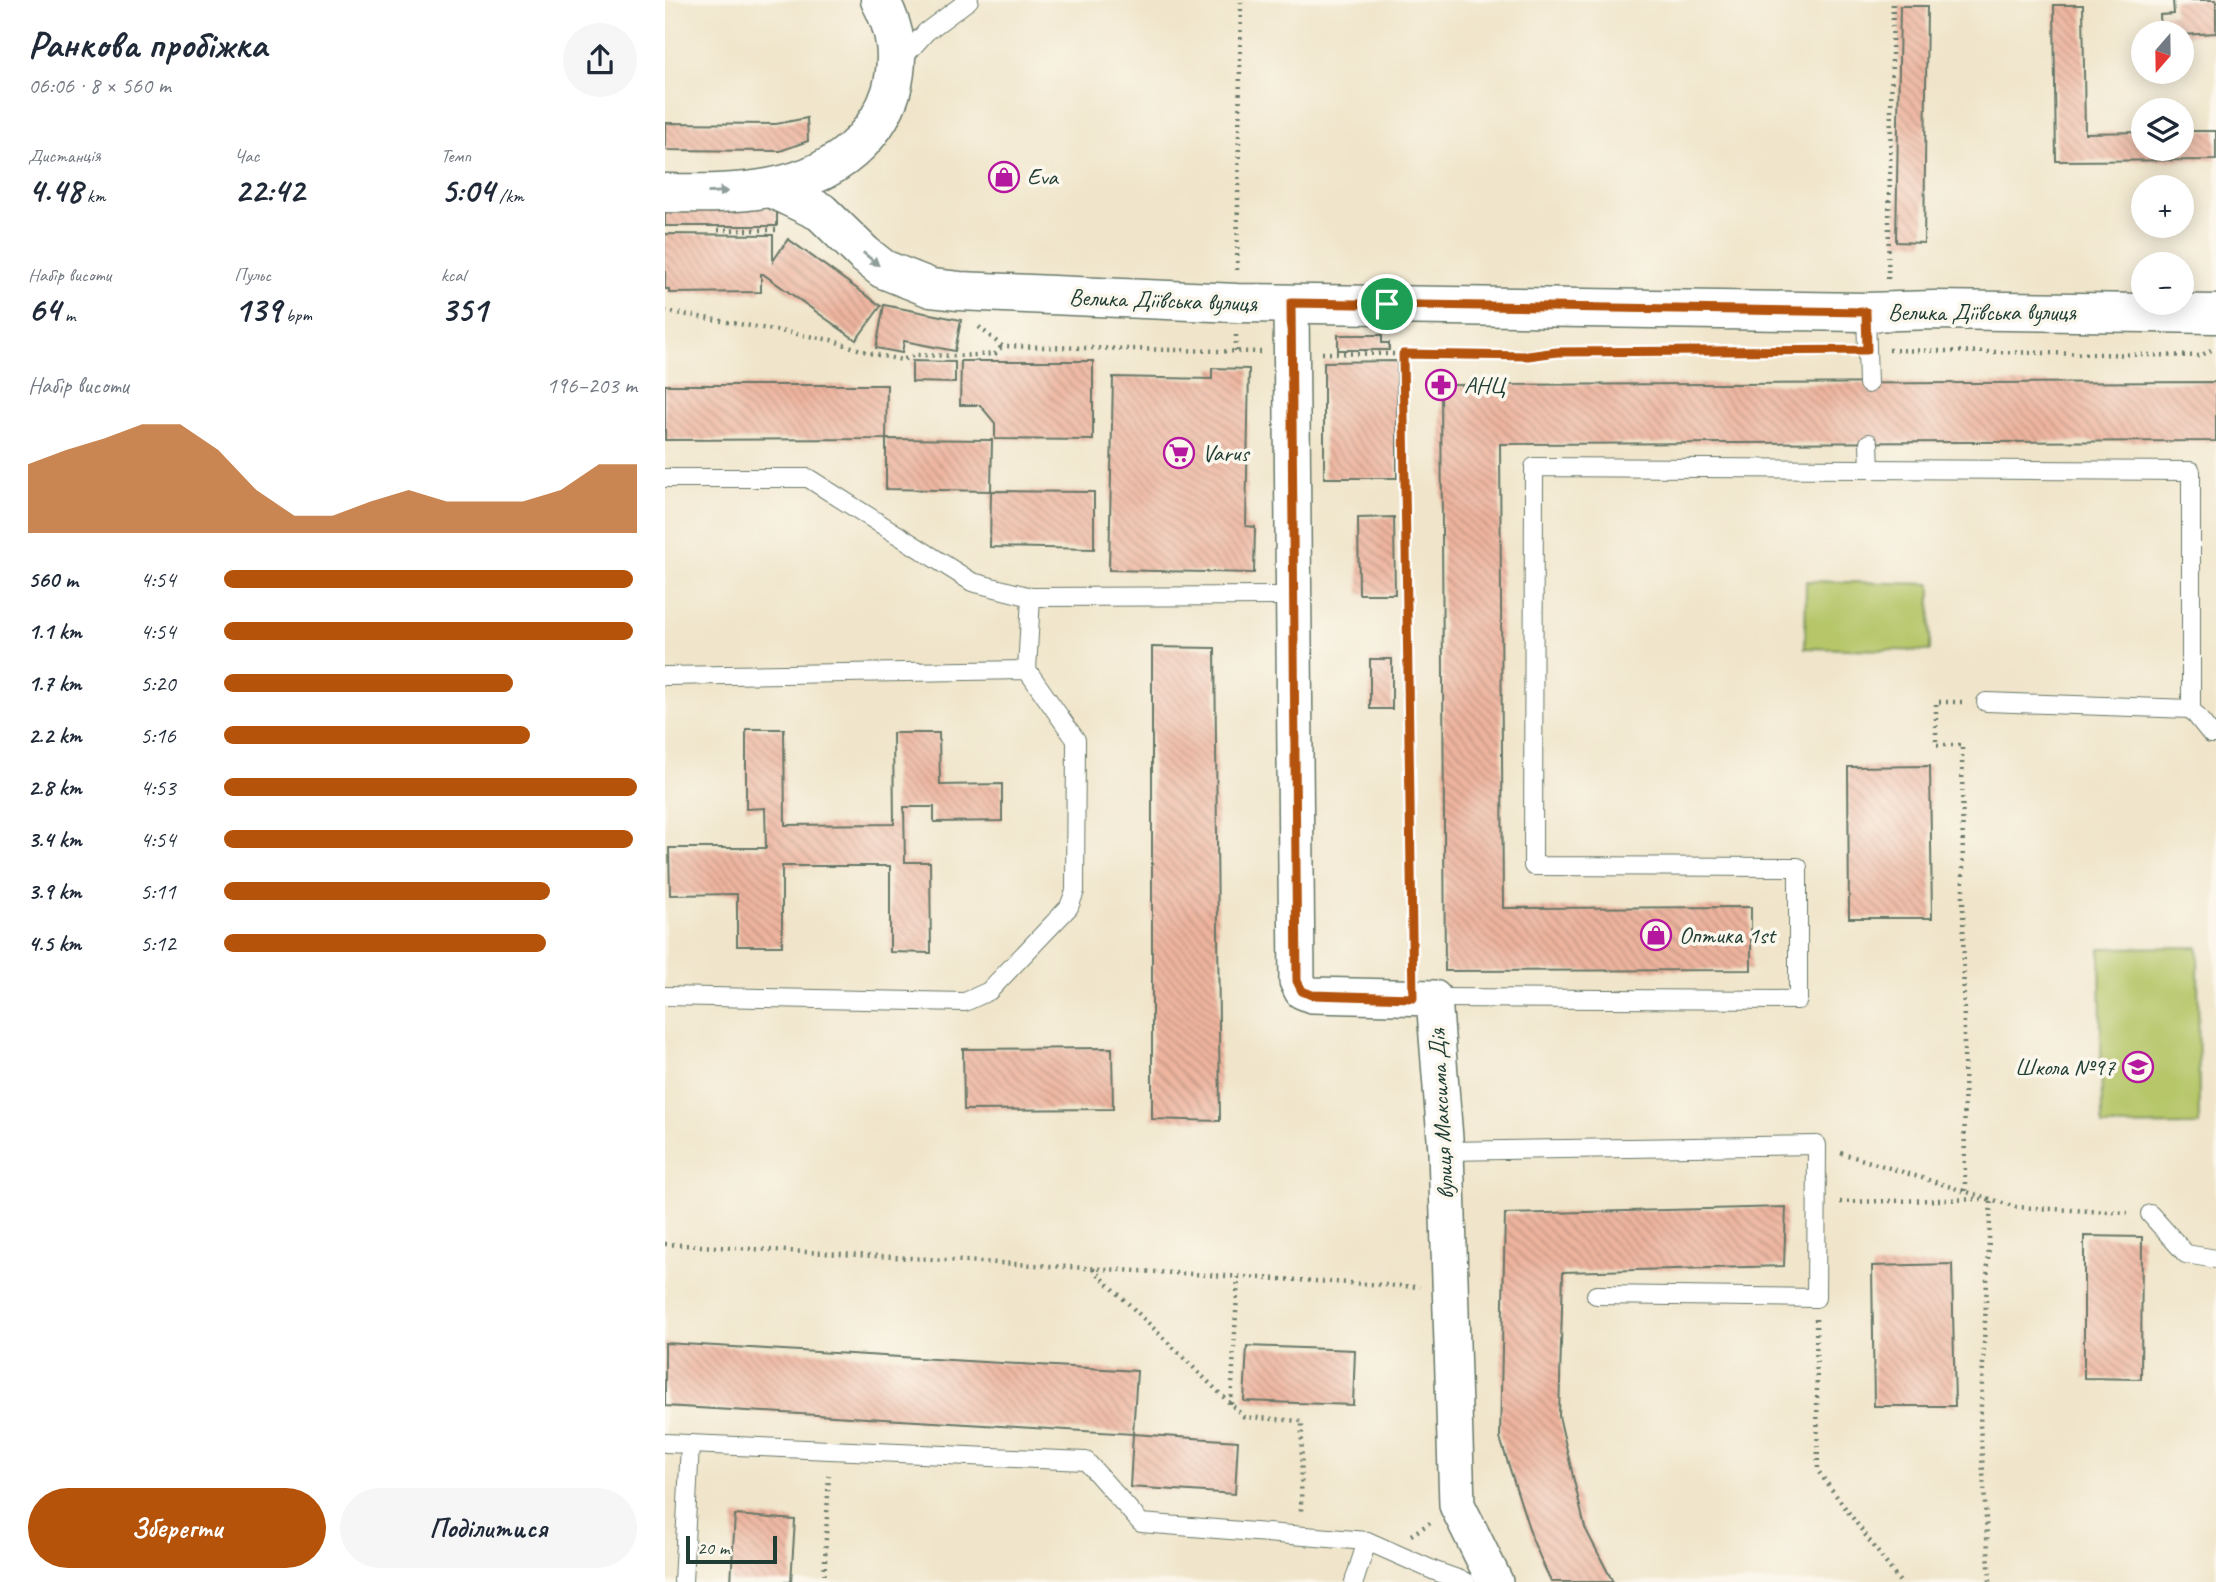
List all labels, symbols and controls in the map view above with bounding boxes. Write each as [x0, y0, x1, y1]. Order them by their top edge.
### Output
text: Ранкова пробіжка [28, 21, 267, 68]
north arrow [2131, 21, 2195, 84]
map controls [2131, 21, 2194, 315]
button: share [563, 23, 637, 97]
text: 06:06 · 8 × 560 m [28, 71, 171, 100]
button: layers [2131, 98, 2194, 161]
text: Дистанція [28, 144, 101, 168]
text: Час [234, 144, 259, 168]
text: Темп [441, 144, 471, 168]
shop icon: Eva [987, 160, 1021, 194]
place label: Eva [1027, 162, 1059, 192]
text: 4.48 [28, 168, 82, 213]
text: 22:42 [234, 168, 304, 213]
text: 5:04 [441, 168, 494, 213]
button: + [2131, 175, 2194, 238]
text: km [82, 184, 105, 208]
text: /km [494, 184, 524, 208]
one-way arrow [707, 187, 729, 198]
one-way arrow [862, 251, 879, 266]
button: − [2131, 252, 2194, 315]
text: Набір висоти [28, 263, 111, 287]
text: Пульс [234, 263, 271, 287]
text: kcal [441, 263, 466, 287]
pin [1357, 274, 1417, 334]
street label: Велика Діївська вулиця [1069, 282, 1259, 318]
icon: arrive [1368, 285, 1406, 323]
text: 64 [28, 287, 60, 332]
text: 139 [234, 287, 281, 332]
text: 351 [441, 287, 487, 332]
street label: Велика Діївська вулиця [1888, 297, 2077, 327]
text: m [60, 303, 76, 327]
text: bpm [281, 303, 312, 327]
pharmacy icon: АНЦ [1424, 368, 1458, 402]
place label: АНЦ [1464, 370, 1507, 400]
text: Набір висоти [28, 371, 128, 400]
text: 196–203 m [546, 371, 637, 400]
supermarket icon: Varus [1162, 436, 1196, 470]
place label: Varus [1202, 438, 1251, 468]
text: 560 m [28, 565, 78, 594]
text: 4:54 [140, 565, 176, 594]
text: 1.1 km [28, 617, 82, 646]
text: 4:54 [140, 617, 176, 646]
text: 1.7 km [28, 669, 81, 698]
text: 5:20 [140, 669, 176, 698]
text: 2.2 km [28, 721, 82, 750]
text: 5:16 [140, 721, 176, 750]
text: 2.8 km [28, 773, 82, 802]
text: 4:53 [140, 773, 176, 802]
text: 3.4 km [28, 825, 82, 854]
text: 4:54 [140, 825, 176, 854]
text: 3.9 km [28, 877, 81, 906]
text: 5:11 [140, 877, 176, 906]
shop icon: Оптика 1st [1639, 918, 1673, 952]
place label: Оптика 1st [1679, 920, 1777, 950]
text: 4.5 km [28, 929, 81, 958]
text: 5:12 [140, 929, 176, 958]
street label: вулиця Максима Дія [1421, 1027, 1460, 1200]
school or university icon: Школа №97 [2121, 1050, 2155, 1084]
place label: Школа №97 [2015, 1052, 2116, 1082]
button: Зберегти [28, 1488, 326, 1568]
button: Поділитися [340, 1488, 637, 1568]
scale bar [686, 1533, 777, 1565]
text: 20 m [697, 1536, 729, 1560]

